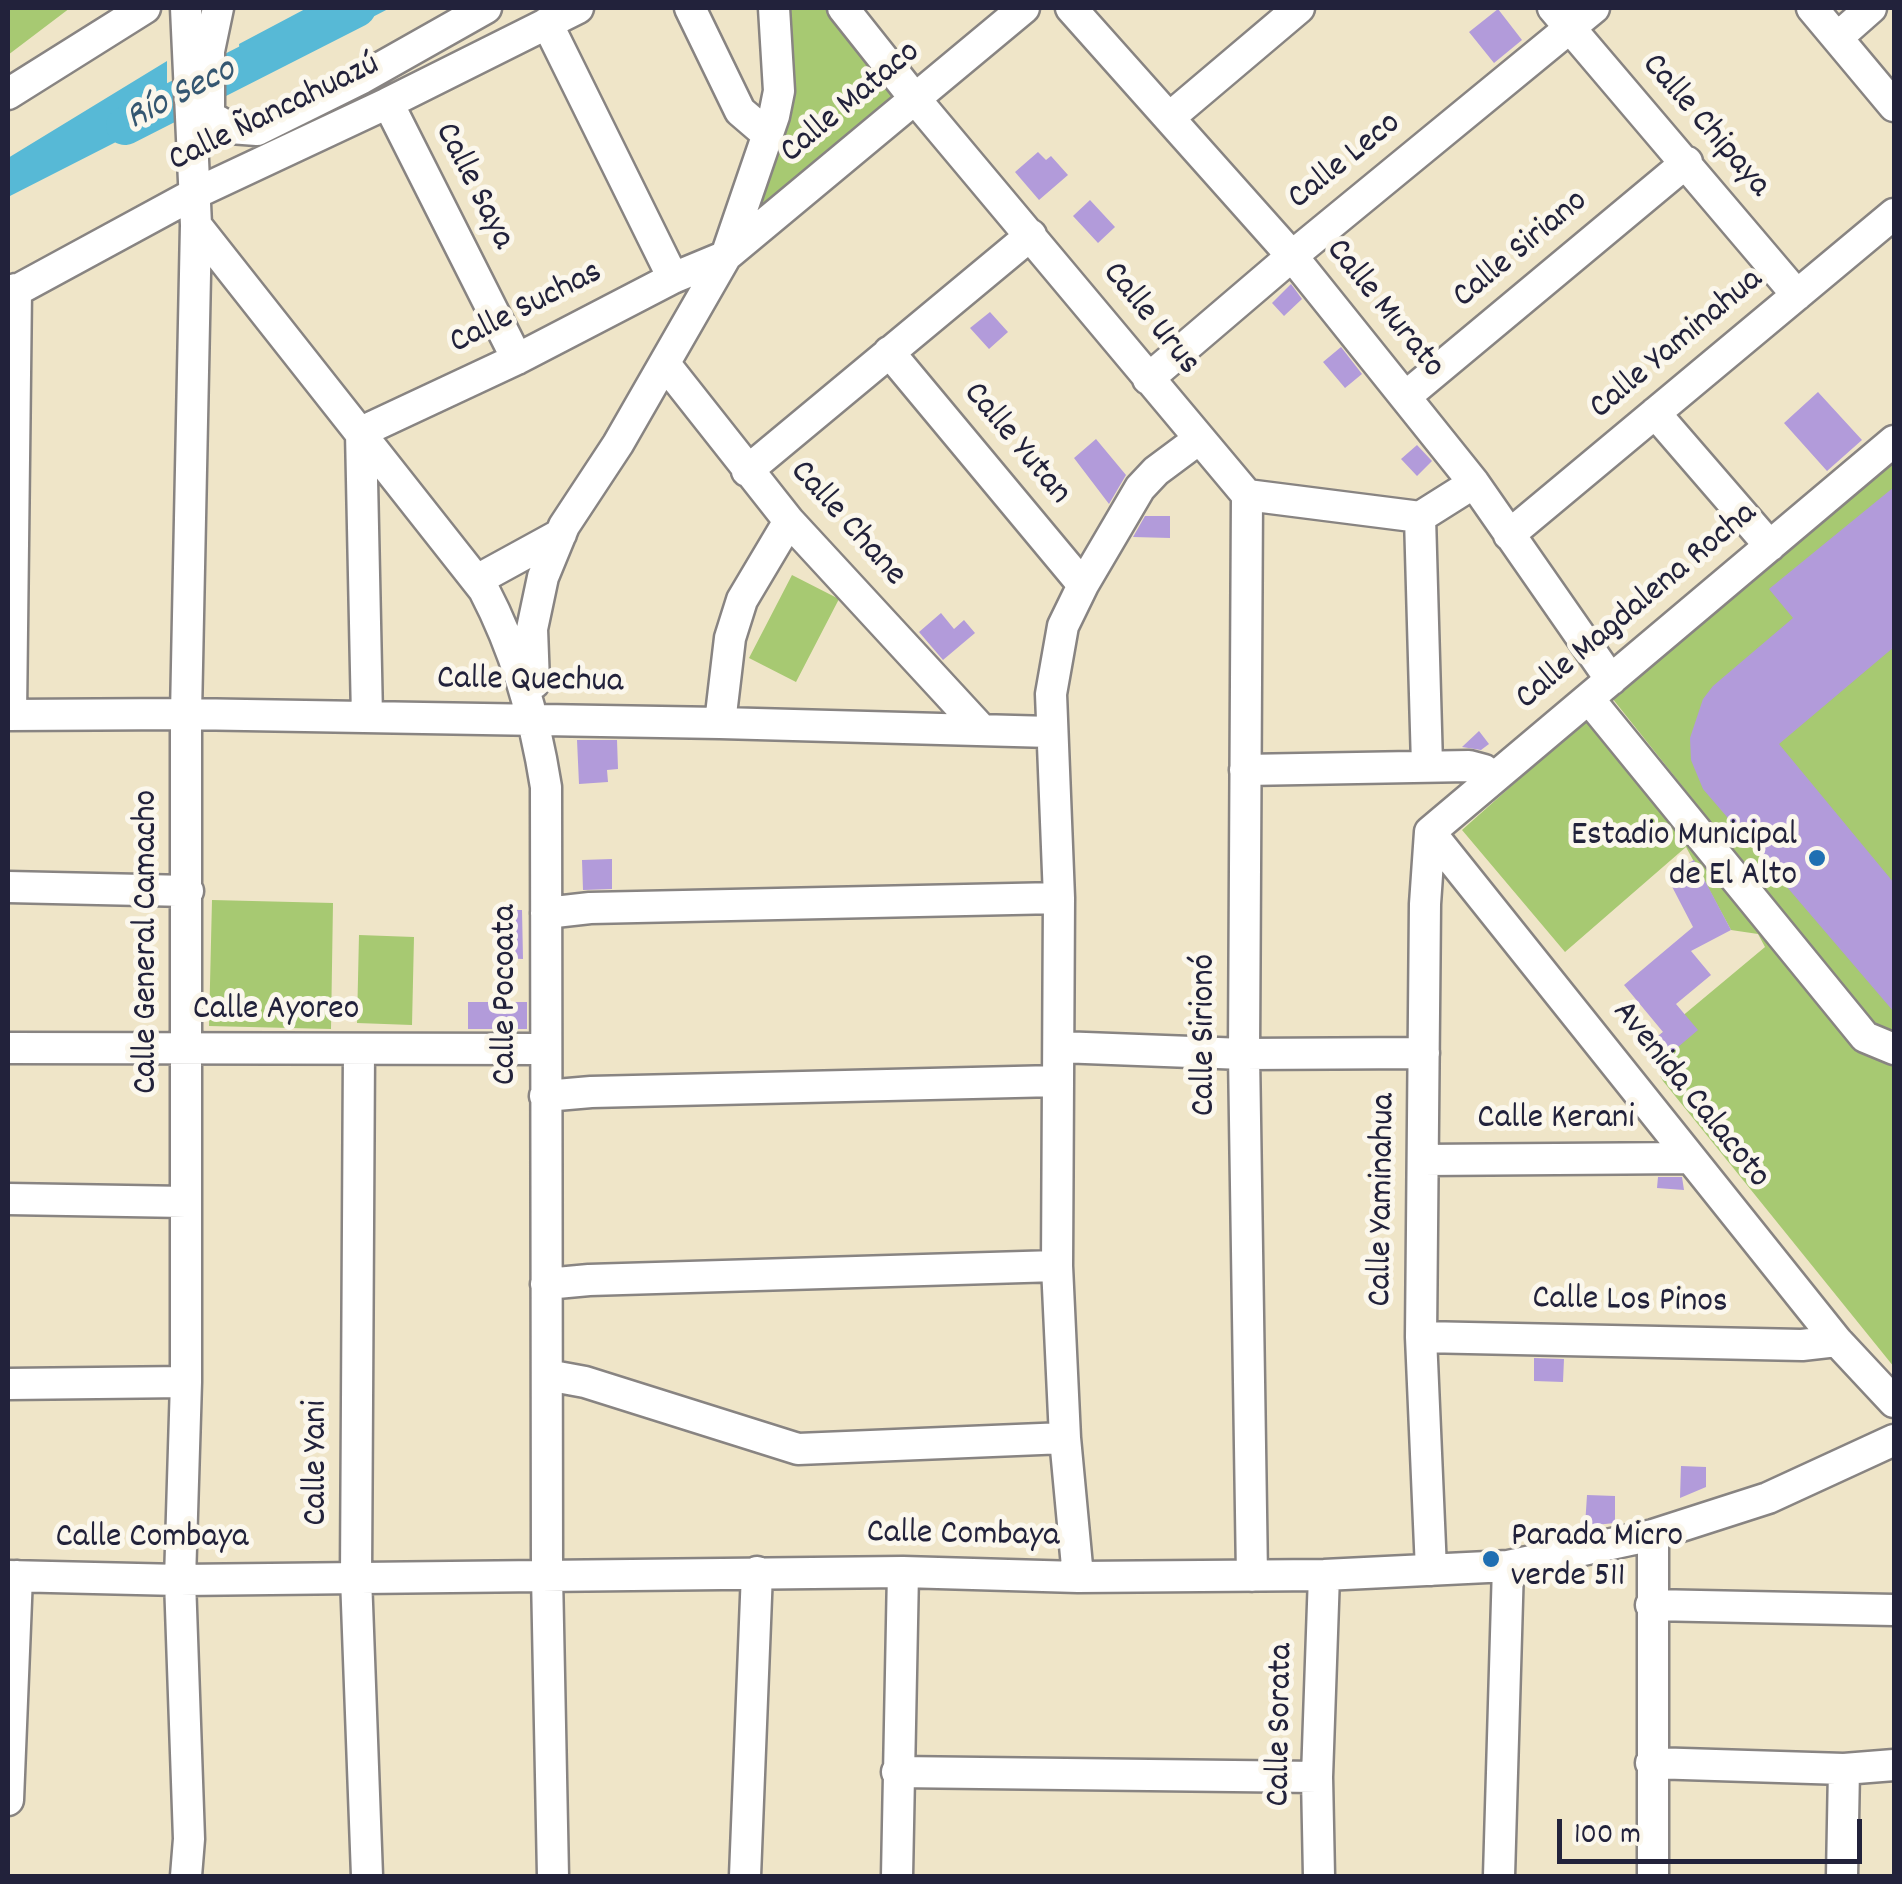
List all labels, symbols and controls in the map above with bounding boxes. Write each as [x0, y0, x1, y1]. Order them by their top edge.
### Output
street label: Calle Mataco [774, 33, 930, 175]
street label: Calle Ñancahuazú [163, 46, 387, 184]
street label: Calle Chipaya [1630, 47, 1778, 207]
water label: Río Seco [120, 50, 244, 144]
street label: Calle Leco [1281, 105, 1411, 221]
street label: Calle Saya [422, 117, 522, 257]
street label: Calle Siriano [1446, 182, 1598, 320]
street label: Calle Murato [1314, 232, 1452, 388]
street label: Calle Suchas [444, 254, 610, 366]
street label: Calle Urus [1091, 255, 1207, 385]
street label: Calle Yaminahua [1583, 261, 1773, 431]
street label: Calle Yutan [952, 375, 1078, 515]
street label: Calle Chane [779, 453, 913, 597]
street label: Calle Magdalena Rocha [1509, 495, 1767, 721]
street label: Calle Quechua [437, 660, 623, 706]
street label: Calle General Camacho [128, 790, 170, 1094]
place label: Estadio Municipal de El Alto [1571, 817, 1797, 899]
marker: Estadio Municipal de El Alto [1806, 847, 1828, 869]
street label: Calle Pocoata [487, 905, 529, 1085]
street label: Calle Sirionó [1186, 954, 1228, 1116]
street label: Calle Ayoreo [193, 991, 359, 1033]
street label: Avenida Calacoto [1601, 994, 1777, 1198]
street label: Calle Yaminahua [1362, 1093, 1408, 1307]
street label: Calle Kerani [1477, 1100, 1635, 1142]
street label: Calle Los Pinos [1532, 1280, 1728, 1326]
street label: Calle Yani [298, 1400, 340, 1526]
street label: Calle Combaya [866, 1514, 1060, 1560]
place label: Parada Micro verde 511 [1511, 1518, 1683, 1600]
street label: Calle Combaya [56, 1519, 248, 1561]
marker: Parada Micro verde 511 [1480, 1548, 1502, 1570]
street label: Calle Sorata [1261, 1643, 1305, 1807]
scale bar [1562, 1799, 1867, 1861]
text: 100 m [1574, 1815, 1641, 1858]

